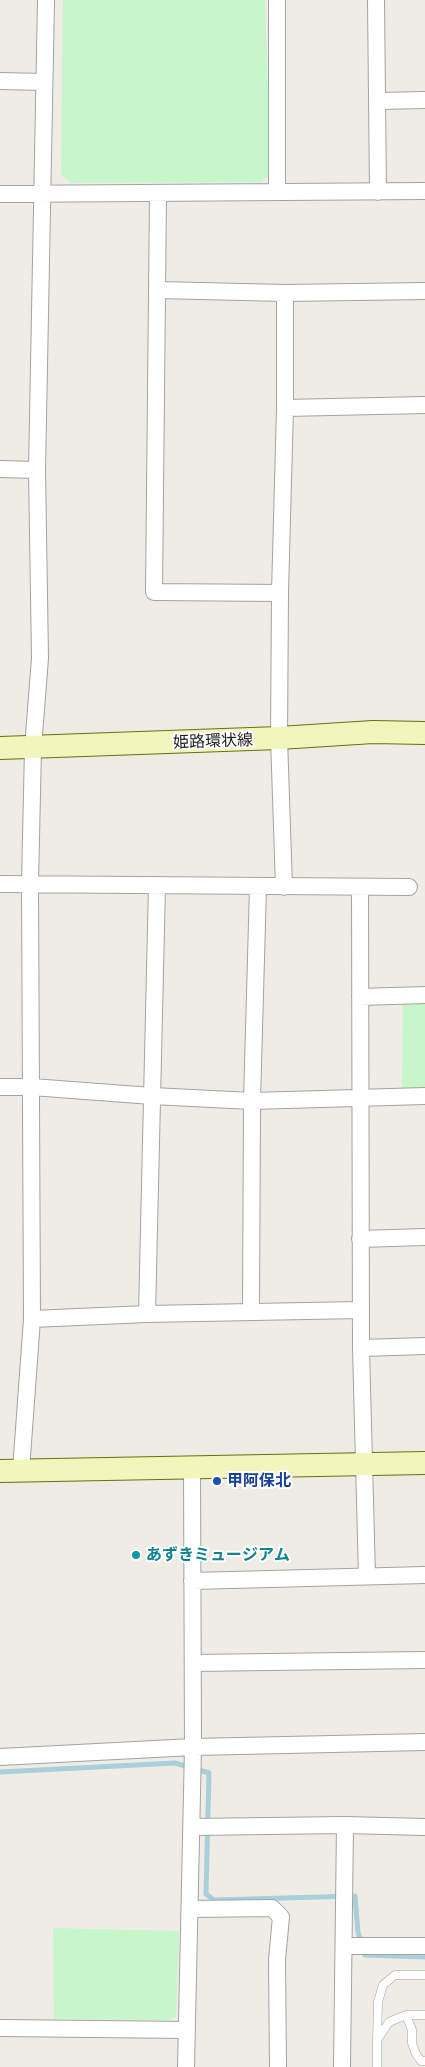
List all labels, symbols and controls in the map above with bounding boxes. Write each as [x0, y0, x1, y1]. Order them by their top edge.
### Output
street label: 姫路環状線 [173, 730, 253, 752]
place label: 甲阿保北 [227, 1471, 291, 1491]
marker: 甲阿保北 [211, 1475, 223, 1487]
place label: あずきミュージアム [146, 1545, 290, 1565]
marker: あずきミュージアム [130, 1549, 142, 1561]

